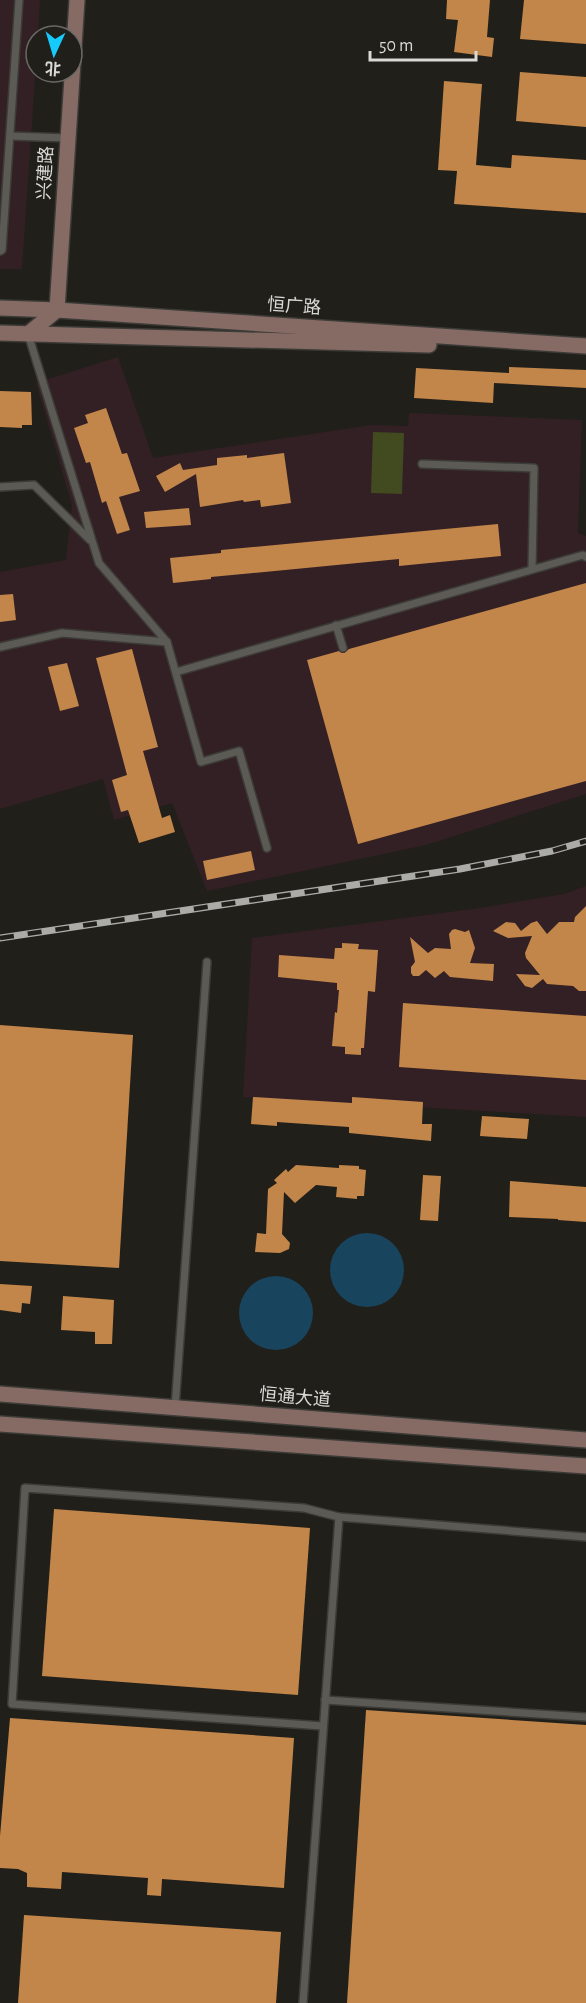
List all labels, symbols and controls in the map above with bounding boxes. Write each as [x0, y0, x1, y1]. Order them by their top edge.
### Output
north arrow [24, 24, 84, 84]
scale bar [370, 24, 476, 62]
text: 50 m [379, 37, 413, 55]
text: 北 [44, 59, 62, 78]
street label: 兴建路 [34, 145, 56, 200]
street label: 恒广路 [266, 294, 322, 318]
street label: 恒通大道 [258, 1384, 332, 1410]

